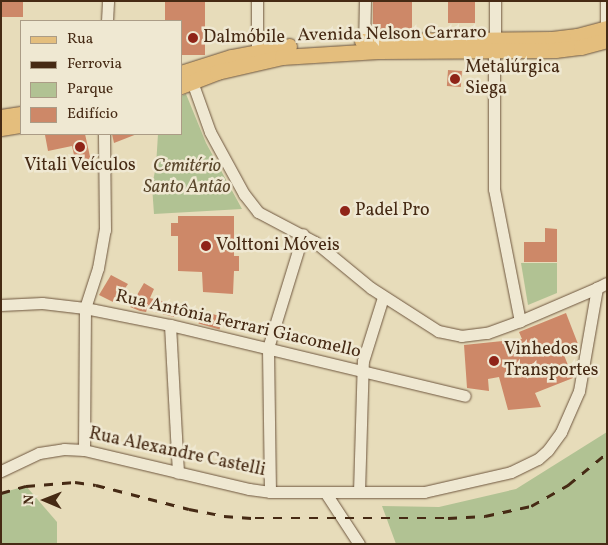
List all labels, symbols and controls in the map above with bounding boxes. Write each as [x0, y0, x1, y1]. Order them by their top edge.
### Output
legend [20, 20, 182, 135]
street label: Avenida Nelson Carraro [297, 23, 487, 47]
place label: Dalmóbile [203, 27, 285, 49]
text: Rua [67, 29, 93, 50]
marker: Dalmóbile [187, 32, 199, 44]
text: Ferrovia [67, 54, 122, 75]
place label: Metalúrgica Siega [465, 58, 560, 100]
marker: Metalúrgica Siega [449, 73, 461, 85]
text: Parque [67, 79, 113, 100]
text: Edifício [67, 104, 118, 125]
marker: Vitali Veículos [74, 141, 86, 153]
place label: Vitali Veículos [24, 155, 136, 177]
park label: Cemitério Santo Antão [144, 157, 230, 200]
place label: Padel Pro [355, 200, 430, 222]
marker: Padel Pro [339, 205, 351, 217]
place label: Volttoni Móveis [216, 235, 340, 257]
marker: Volttoni Móveis [200, 240, 212, 252]
street label: Rua Antônia Ferrari Giacomello [113, 286, 363, 364]
place label: Vinhedos Transportes [504, 340, 599, 382]
marker: Vinhedos Transportes [488, 355, 500, 367]
street label: Rua Alexandre Castelli [87, 424, 267, 482]
north arrow [20, 475, 70, 525]
text: N [20, 494, 39, 505]

